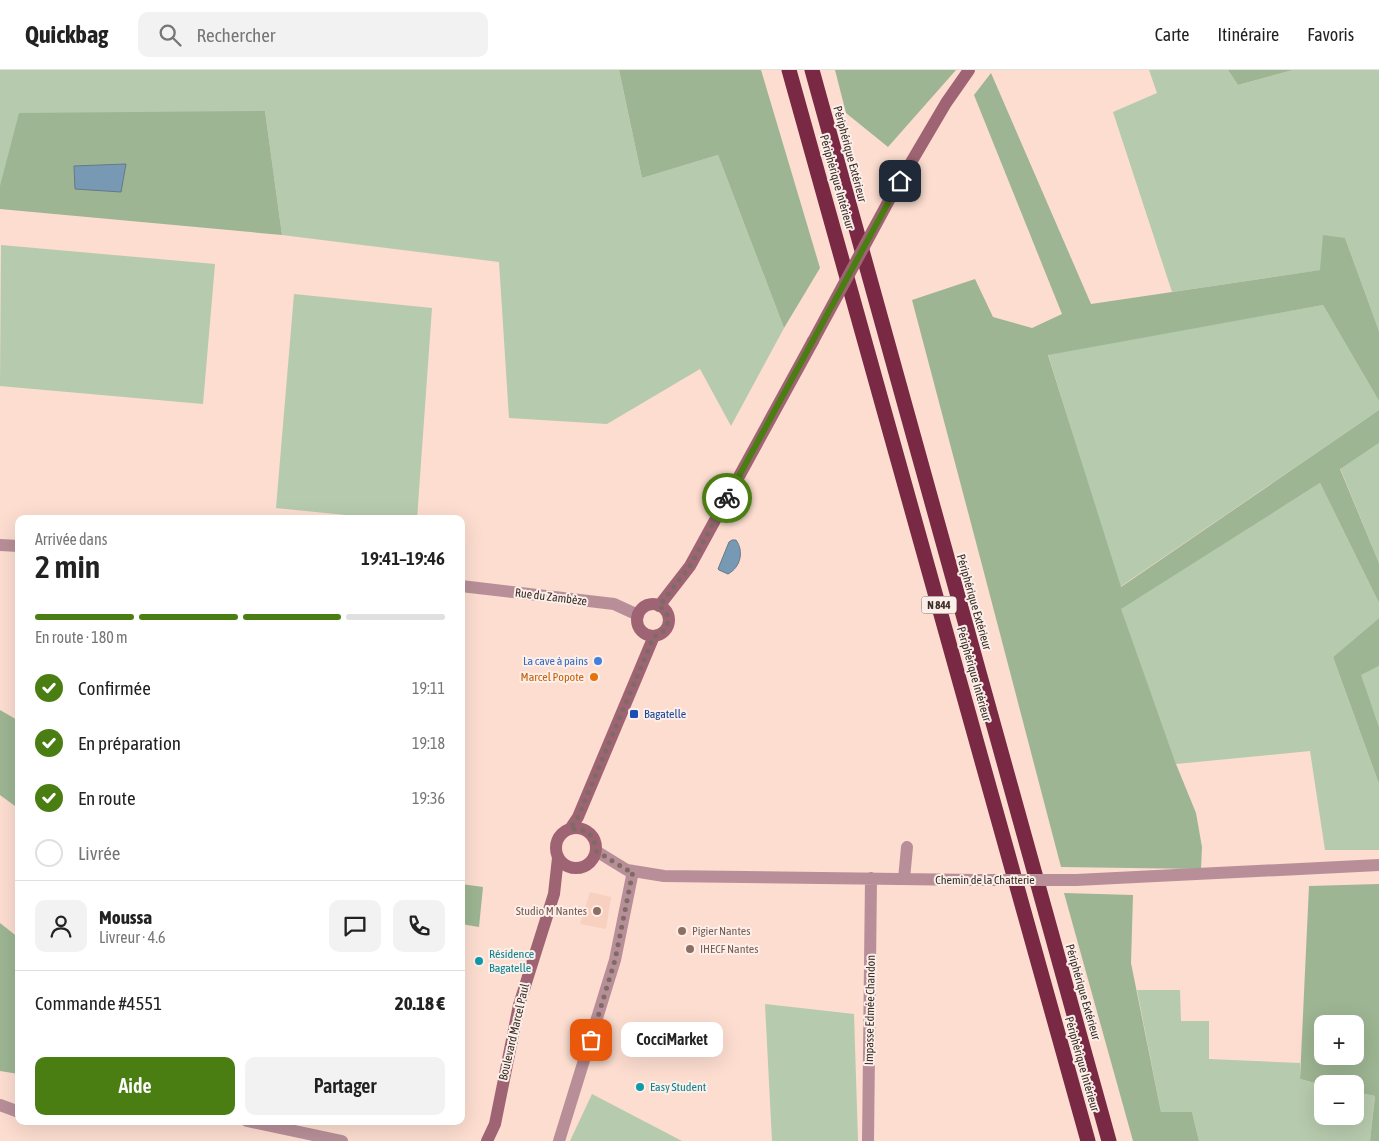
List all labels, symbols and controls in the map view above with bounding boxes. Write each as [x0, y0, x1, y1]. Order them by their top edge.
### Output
search box [138, 12, 488, 57]
text: Quickbag [25, 21, 108, 48]
icon: search [156, 21, 184, 49]
text: Rechercher [196, 24, 275, 46]
text: Carte [1155, 24, 1189, 45]
text: Itinéraire [1217, 24, 1279, 45]
text: Favoris [1307, 24, 1354, 45]
street label: Périphérique Extérieur [830, 104, 870, 204]
street label: Périphérique Intérieur [817, 133, 857, 232]
pin [879, 160, 921, 202]
icon: home [886, 167, 914, 195]
courier [702, 473, 752, 523]
icon: bike [713, 484, 741, 512]
text: Arrivée dans [35, 530, 107, 548]
text: 19:41–19:46 [361, 547, 445, 569]
text: 2 min [35, 548, 100, 585]
street label: Périphérique Extérieur [954, 552, 995, 652]
street label: Rue du Zambèze [514, 586, 588, 608]
road number: N 844 [922, 596, 956, 614]
street label: Périphérique Intérieur [954, 625, 994, 724]
text: En route · 180 m [35, 628, 128, 646]
place label: La cave à pains [523, 654, 588, 668]
marker: La cave à pains [592, 655, 604, 667]
place label: Marcel Popote [521, 670, 584, 684]
marker: Marcel Popote [588, 671, 600, 683]
icon: check [35, 674, 63, 702]
text: Confirmée [78, 677, 151, 699]
text: 19:11 [412, 679, 445, 697]
place label: Bagatelle [644, 707, 686, 721]
marker: Bagatelle [628, 708, 640, 720]
icon: check [35, 729, 63, 757]
text: En préparation [78, 732, 181, 754]
text: 19:18 [412, 734, 445, 752]
icon: check [35, 784, 63, 812]
text: En route [78, 787, 136, 809]
text: 19:36 [412, 789, 445, 807]
text: Livrée [78, 842, 120, 864]
street label: Chemin de la Chatterie [935, 873, 1035, 887]
button: person [35, 900, 87, 952]
button: chat [329, 900, 381, 952]
button: phone [393, 900, 445, 952]
place label: Studio M Nantes [516, 904, 587, 918]
marker: Studio M Nantes [591, 905, 603, 917]
text: Moussa [99, 906, 152, 928]
place label: Pigier Nantes [692, 924, 750, 938]
marker: Pigier Nantes [676, 925, 688, 937]
text: Livreur · 4.6 [99, 928, 166, 946]
place label: IHECF Nantes [700, 942, 759, 956]
street label: Périphérique Extérieur [1063, 942, 1104, 1042]
marker: IHECF Nantes [684, 943, 696, 955]
place label: Résidence Bagatelle [489, 947, 534, 975]
marker: Résidence Bagatelle [473, 955, 485, 967]
street label: Impasse Edmée Chandon [862, 955, 878, 1065]
street label: Boulevard Marcel Paul [496, 981, 532, 1082]
text: Commande #4551 [35, 992, 162, 1014]
text: 20.18 € [395, 992, 445, 1014]
street label: Périphérique Intérieur [1062, 1015, 1102, 1114]
map controls [1314, 1015, 1364, 1125]
button: + [1314, 1015, 1364, 1065]
pin [570, 1019, 612, 1061]
callout: CocciMarket [621, 1022, 724, 1058]
icon: bag [577, 1026, 605, 1054]
text: CocciMarket [636, 1030, 708, 1048]
button: Aide [35, 1057, 235, 1115]
button: Partager [245, 1057, 445, 1115]
button: − [1314, 1075, 1364, 1125]
place label: Easy Student [650, 1080, 707, 1094]
marker: Easy Student [634, 1081, 646, 1093]

